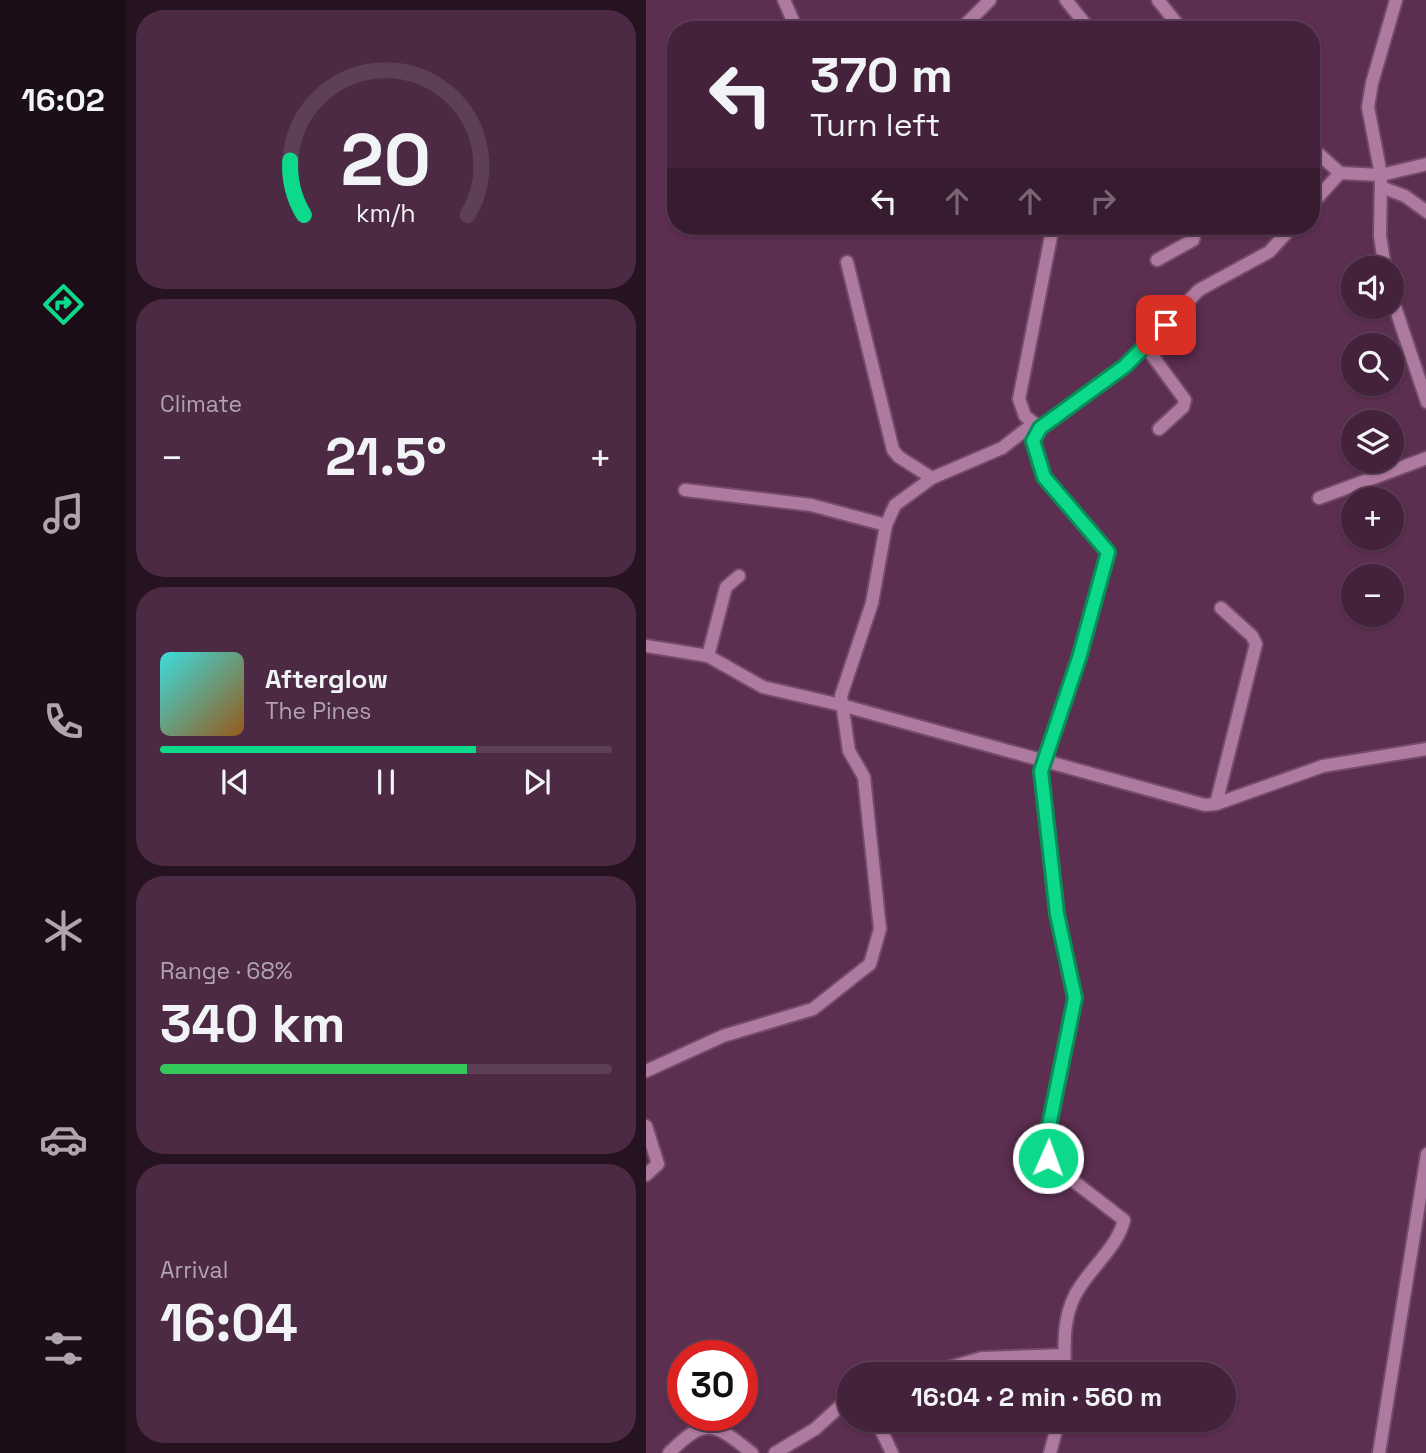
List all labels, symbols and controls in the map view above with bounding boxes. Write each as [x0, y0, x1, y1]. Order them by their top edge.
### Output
text: 370 m [810, 44, 953, 106]
icon: left [695, 49, 786, 140]
text: 16:02 [21, 80, 105, 120]
text: Turn left [810, 105, 940, 145]
text: 20 [341, 114, 431, 207]
icon: left [865, 182, 903, 220]
icon: ahead [938, 182, 976, 220]
icon: ahead [1011, 182, 1049, 220]
icon: right [1084, 182, 1122, 220]
text: km/h [356, 197, 416, 229]
map controls [1341, 256, 1404, 627]
button: sound [1341, 256, 1404, 319]
icon: directions [39, 280, 88, 329]
pin [1136, 295, 1196, 355]
icon: arrive [1147, 306, 1185, 344]
button: search [1341, 333, 1404, 396]
text: Climate [160, 389, 242, 419]
button: layers [1341, 410, 1404, 473]
text: 21.5° [325, 424, 447, 490]
text: − [160, 434, 184, 482]
text: + [588, 434, 612, 482]
button: + [1341, 487, 1404, 550]
icon: music [39, 489, 88, 538]
button: − [1341, 564, 1404, 627]
text: Afterglow [265, 662, 388, 696]
text: The Pines [265, 696, 371, 726]
icon: phone [39, 697, 88, 746]
icon: previous [216, 763, 254, 801]
icon: pause [367, 763, 405, 801]
icon: next [518, 763, 556, 801]
icon: climate [39, 906, 88, 955]
text: Range · 68% [160, 956, 293, 986]
text: 340 km [160, 991, 345, 1057]
icon: car [39, 1115, 88, 1164]
position arrow [1011, 1121, 1085, 1195]
text: Arrival [160, 1255, 228, 1285]
text: 16:04 [160, 1290, 298, 1356]
icon: filters [39, 1324, 88, 1373]
speed limit sign: 30 [667, 1340, 758, 1431]
text: 16:04 · 2 min · 560 m [911, 1380, 1162, 1414]

